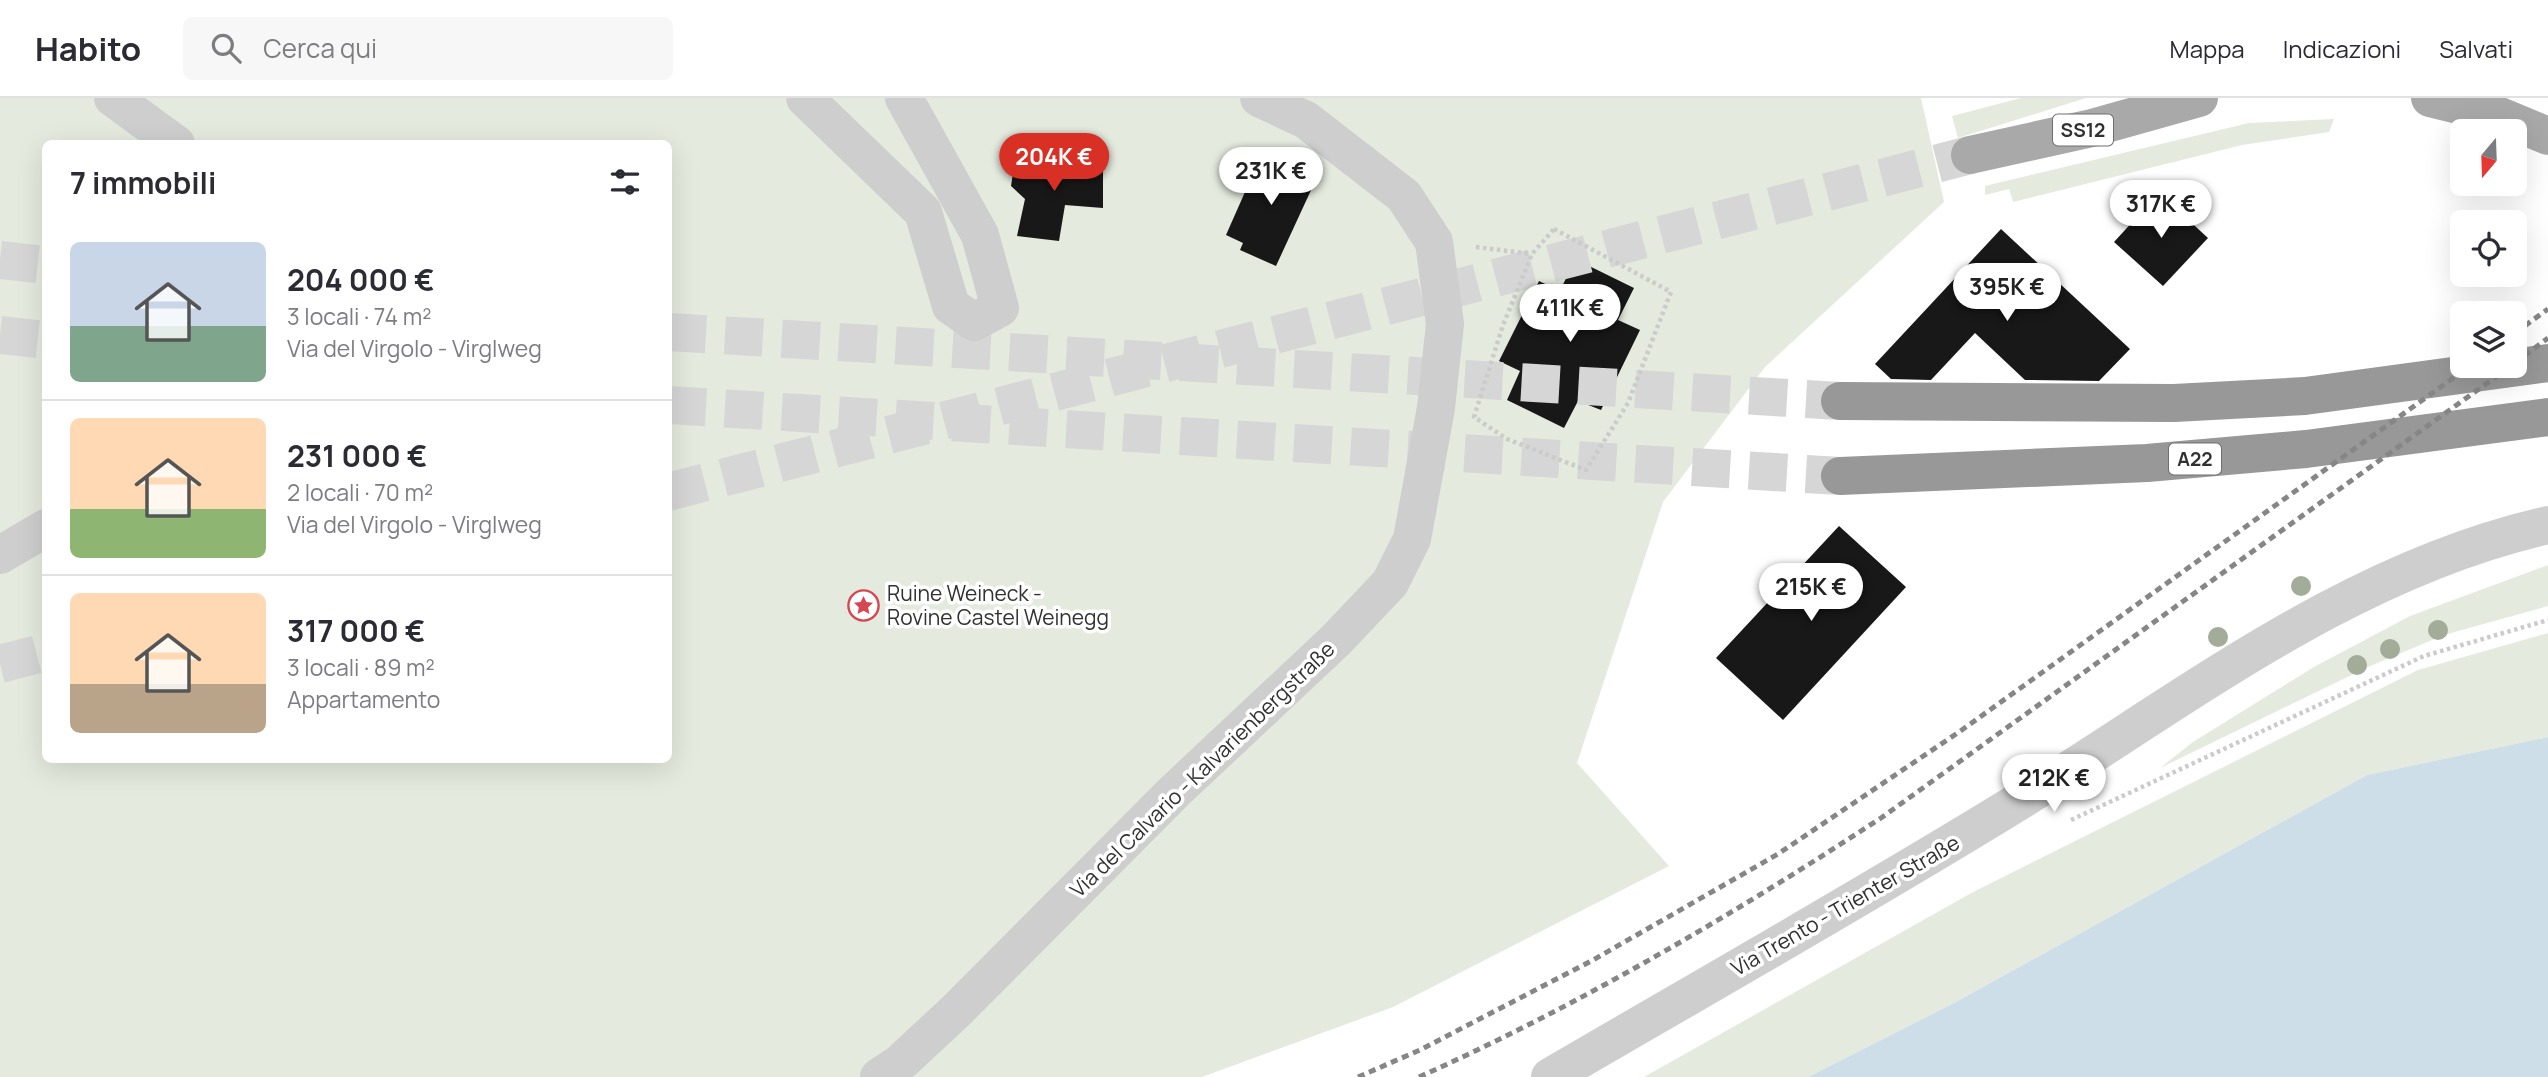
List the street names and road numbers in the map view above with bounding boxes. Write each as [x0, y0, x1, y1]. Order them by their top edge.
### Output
road number: SS12 [2053, 114, 2113, 146]
road number: A22 [2169, 444, 2221, 474]
street label: Via del Calvario - Kalvarienbergstraße [1064, 635, 1340, 903]
street label: Via Trento - Trienter Straße [1726, 828, 1964, 982]

